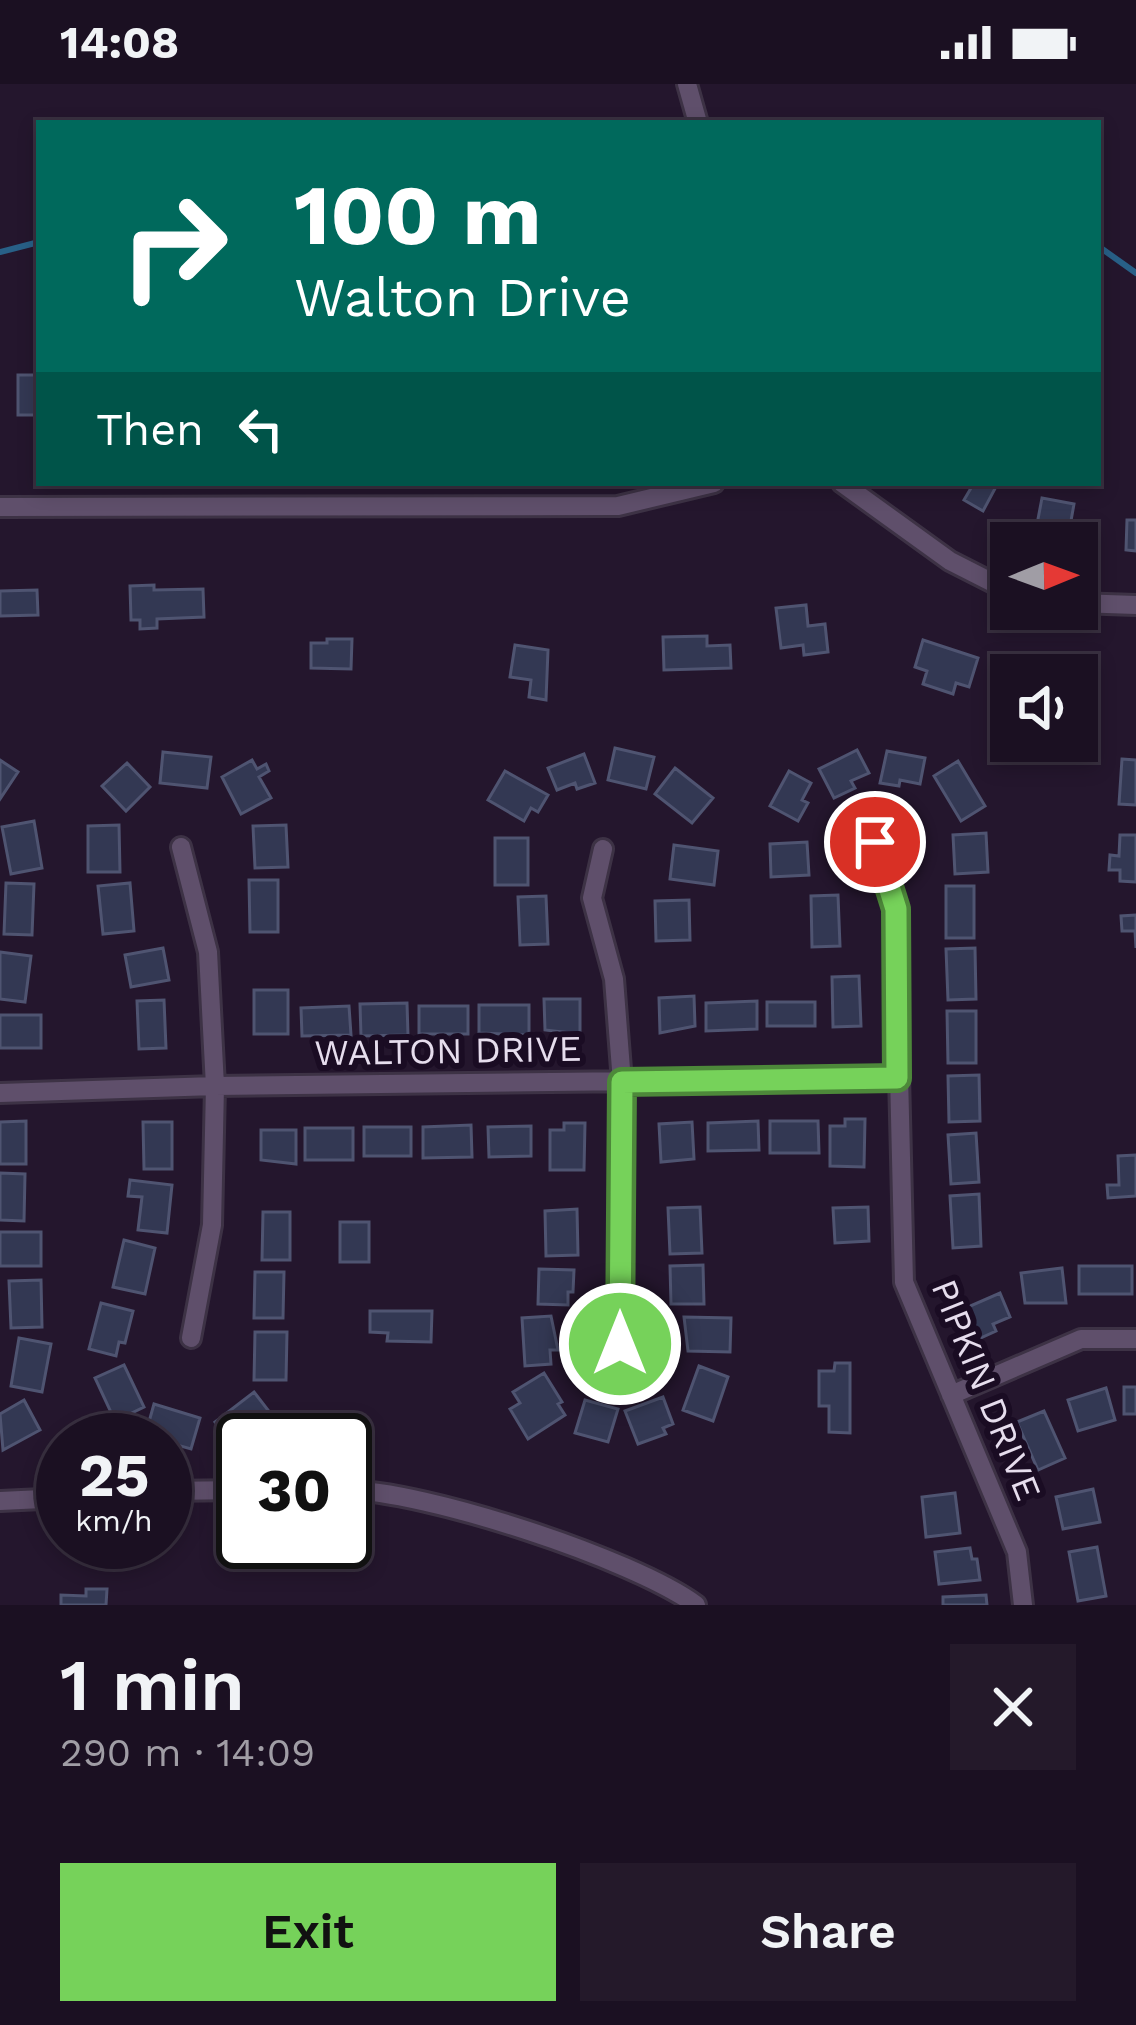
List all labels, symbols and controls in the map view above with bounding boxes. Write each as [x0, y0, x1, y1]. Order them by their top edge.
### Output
text: 14:08 [60, 16, 179, 69]
text: 100 m [294, 166, 541, 264]
icon: right [96, 168, 252, 324]
text: Walton Drive [294, 266, 631, 329]
icon: left [228, 396, 294, 462]
text: Then [96, 403, 204, 456]
north arrow [990, 522, 1098, 630]
map controls [990, 522, 1098, 762]
button: sound [990, 654, 1098, 762]
pin [824, 791, 926, 893]
icon: arrive [842, 809, 908, 875]
street label: WALTON DRIVE [314, 1028, 582, 1074]
street label: PIPKIN DRIVE [923, 1273, 1049, 1507]
position arrow [557, 1281, 683, 1407]
speed limit sign: 30 [216, 1413, 372, 1569]
text: 25 [79, 1440, 149, 1511]
text: km/h [75, 1503, 153, 1538]
text: 1 min [60, 1643, 245, 1727]
button: close [950, 1644, 1076, 1770]
text: 290 m · 14:09 [60, 1730, 315, 1775]
button: Exit [60, 1863, 556, 2001]
button: Share [580, 1863, 1076, 2001]

